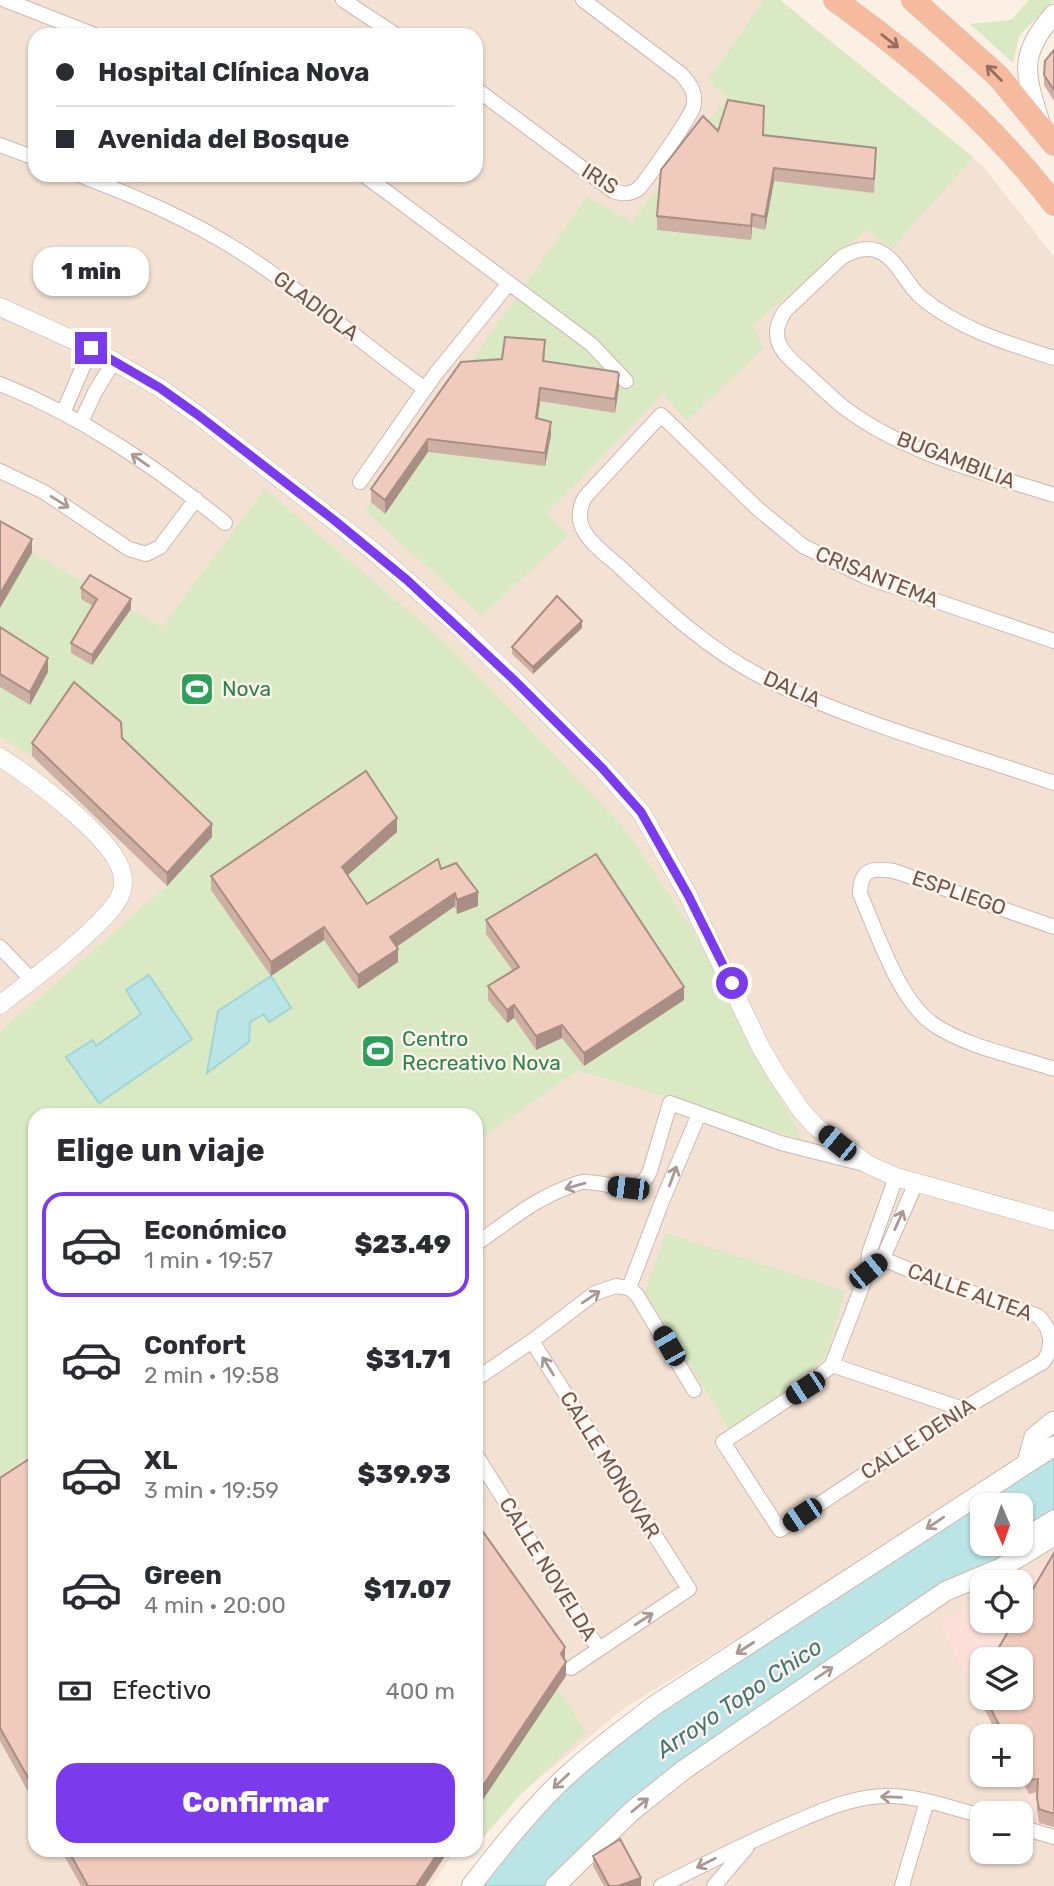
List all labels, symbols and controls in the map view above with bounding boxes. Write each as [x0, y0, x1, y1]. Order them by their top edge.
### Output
one-way arrow [881, 33, 899, 48]
text: Hospital Clínica Nova [98, 57, 370, 88]
one-way arrow [986, 64, 1003, 81]
text: Avenida del Bosque [98, 124, 349, 155]
street label: IRIS [577, 158, 623, 199]
callout: 1 min [33, 246, 149, 296]
text: 1 min [61, 257, 121, 285]
street label: GLADIOLA [269, 265, 364, 346]
route end [75, 332, 107, 364]
street label: BUGAMBILIA [893, 425, 1019, 494]
one-way arrow [131, 453, 150, 467]
one-way arrow [50, 496, 70, 510]
street label: CRISANTEMA [812, 540, 942, 613]
street label: DALIA [760, 665, 825, 712]
sports icon: Nova [178, 670, 216, 708]
place label: Nova [222, 676, 271, 701]
street label: ESPLIEGO [909, 865, 1010, 920]
route start [716, 967, 748, 999]
place label: Centro Recreativo Nova [402, 1026, 561, 1075]
sports icon: Centro Recreativo Nova [359, 1032, 397, 1070]
car [815, 1122, 860, 1164]
text: Elige un viaje [56, 1131, 265, 1169]
one-way arrow [668, 1166, 680, 1188]
car [606, 1175, 651, 1201]
one-way arrow [564, 1180, 586, 1193]
one-way arrow [893, 1210, 906, 1232]
icon: car [60, 1213, 123, 1276]
text: Económico [144, 1215, 287, 1246]
text: $23.49 [354, 1229, 451, 1260]
text: 1 min · 19:57 [144, 1246, 273, 1274]
car [846, 1250, 891, 1292]
street label: CALLE ALTEA [904, 1257, 1036, 1326]
one-way arrow [581, 1290, 600, 1304]
car [650, 1323, 689, 1369]
icon: car [60, 1328, 123, 1391]
text: Confort [144, 1330, 246, 1361]
text: $31.71 [366, 1344, 451, 1375]
one-way arrow [540, 1357, 554, 1377]
text: 2 min · 19:58 [144, 1361, 280, 1389]
car [782, 1368, 829, 1408]
street label: CALLE MONOVAR [555, 1386, 666, 1543]
street label: CALLE DENIA [856, 1392, 979, 1485]
icon: car [60, 1443, 123, 1506]
text: XL [144, 1445, 177, 1476]
text: $39.93 [358, 1459, 451, 1490]
text: 3 min · 19:59 [144, 1476, 279, 1504]
street label: CALLE NOVELDA [494, 1492, 603, 1645]
north arrow [970, 1493, 1032, 1556]
map controls [970, 1493, 1033, 1864]
car [779, 1495, 826, 1535]
one-way arrow [926, 1517, 946, 1531]
icon: car [60, 1558, 123, 1621]
text: Green [144, 1560, 222, 1591]
button: locate [970, 1570, 1033, 1633]
text: $17.07 [364, 1574, 451, 1605]
text: 4 min · 20:00 [144, 1591, 286, 1619]
one-way arrow [633, 1611, 653, 1625]
water label: Arroyo Topo Chico [650, 1632, 827, 1764]
one-way arrow [736, 1640, 755, 1655]
button: layers [970, 1647, 1033, 1710]
one-way arrow [814, 1666, 834, 1680]
icon: cash [56, 1672, 94, 1710]
text: Efectivo [112, 1675, 211, 1706]
text: 400 m [385, 1677, 455, 1705]
button: + [970, 1724, 1033, 1787]
button: Confirmar [56, 1763, 455, 1843]
one-way arrow [553, 1773, 570, 1790]
one-way arrow [880, 1791, 903, 1804]
one-way arrow [630, 1798, 648, 1813]
button: − [970, 1801, 1033, 1864]
one-way arrow [697, 1857, 717, 1871]

